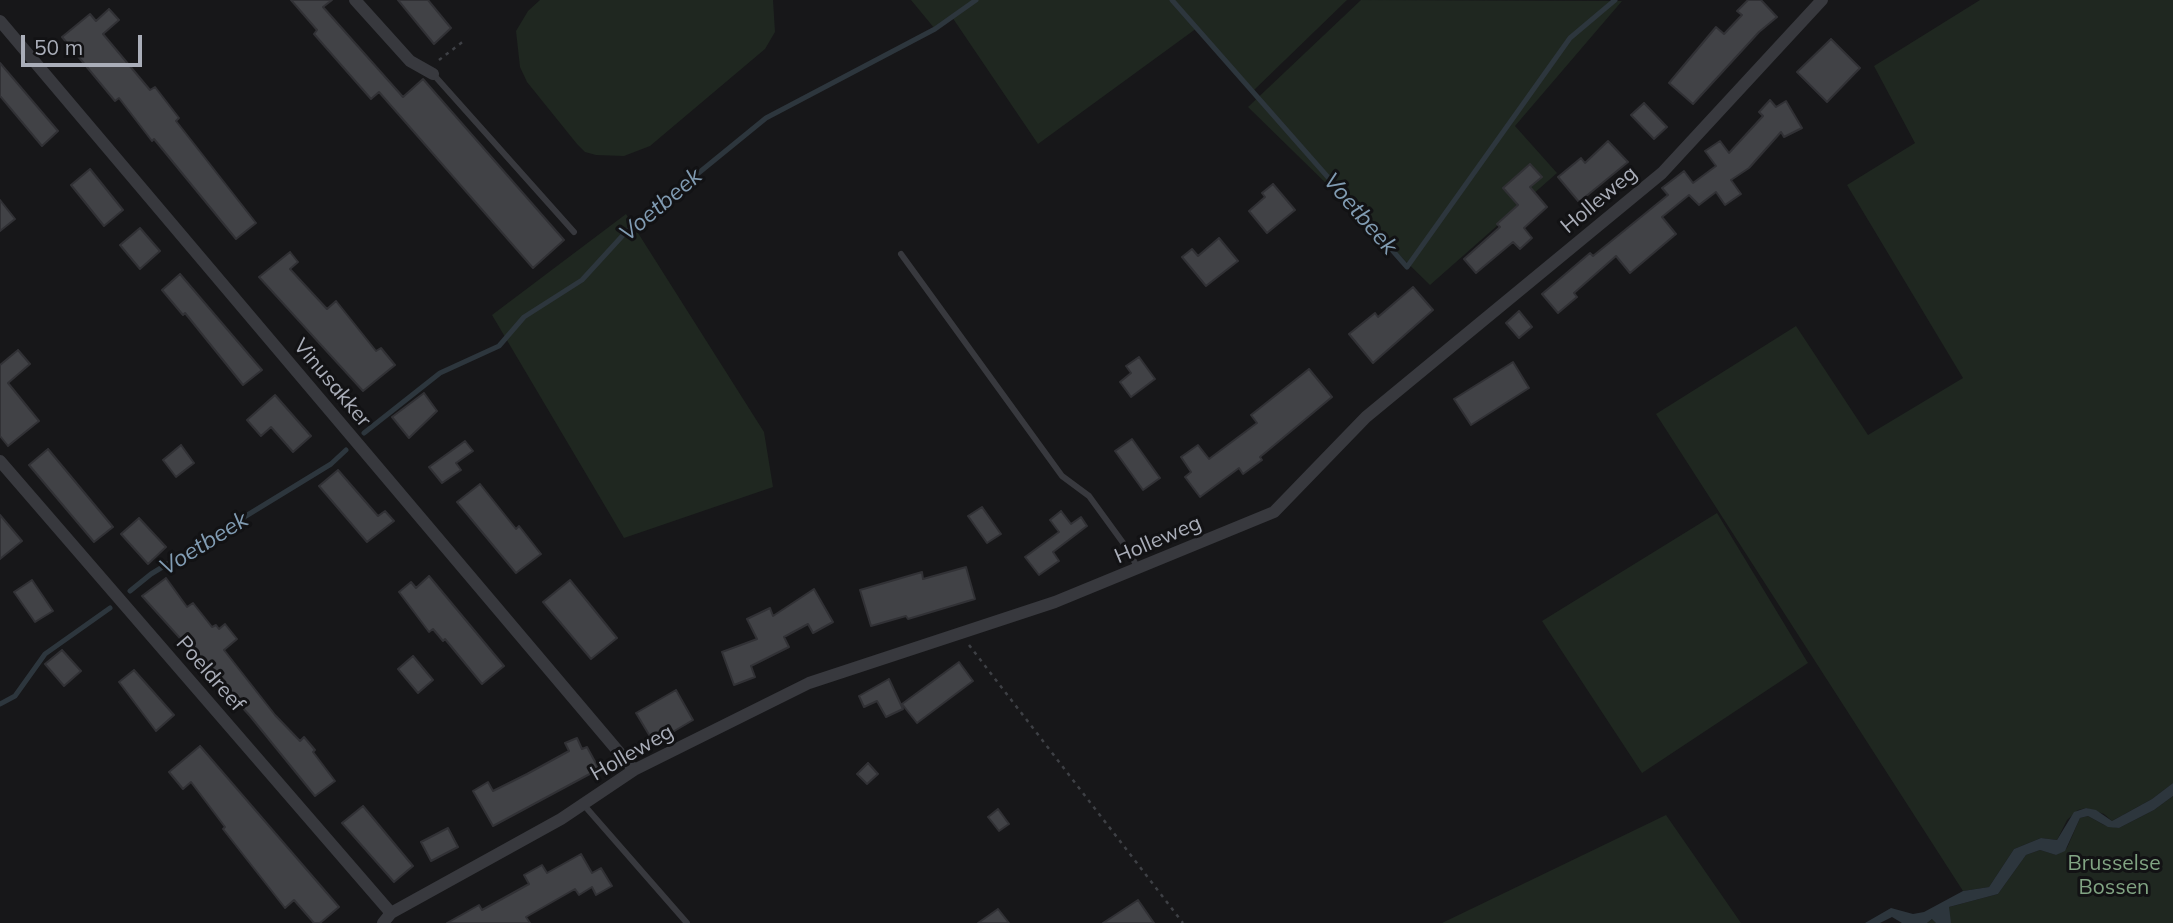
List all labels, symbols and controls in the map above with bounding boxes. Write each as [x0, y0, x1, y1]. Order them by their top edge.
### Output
scale bar [24, 21, 145, 65]
text: 50 m [34, 34, 83, 60]
street label: Holleweg [1556, 161, 1642, 239]
water label: Voetbeek [614, 163, 708, 247]
water label: Voetbeek [1317, 168, 1403, 260]
street label: Vinusakker [288, 334, 376, 432]
water label: Voetbeek [155, 506, 253, 582]
street label: Holleweg [1111, 511, 1205, 569]
street label: Poeldreef [170, 631, 250, 717]
street label: Holleweg [586, 719, 678, 787]
park label: Brusselse Bossen [2067, 851, 2161, 901]

